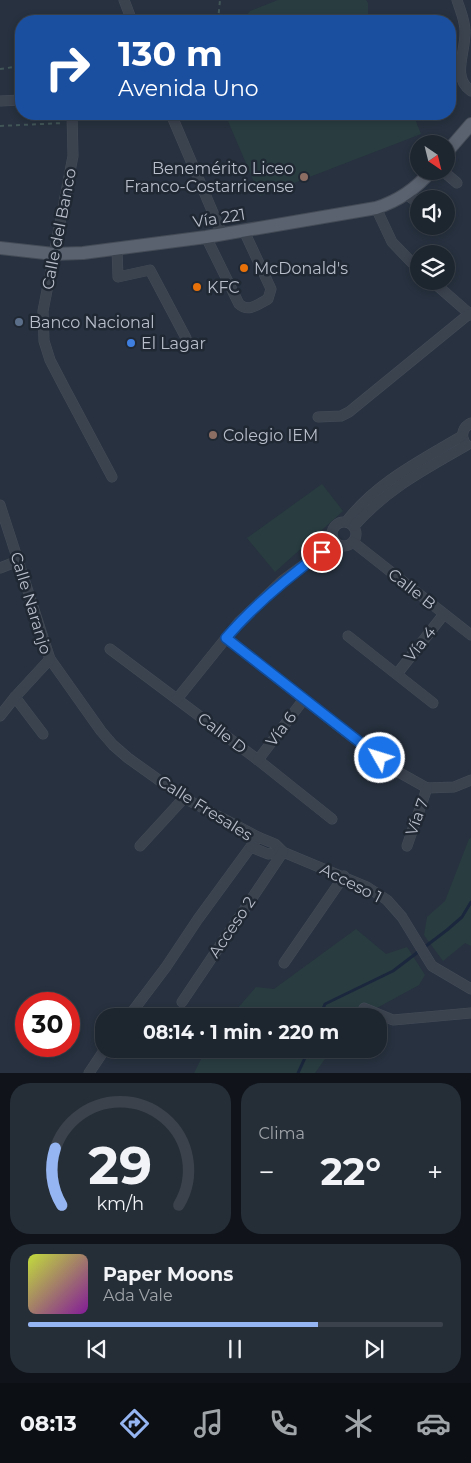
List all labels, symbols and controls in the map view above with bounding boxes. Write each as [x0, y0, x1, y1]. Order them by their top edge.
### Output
text: 130 m [118, 32, 223, 75]
icon: right [35, 35, 100, 100]
text: Avenida Uno [118, 75, 259, 102]
north arrow [410, 135, 455, 180]
map controls [410, 135, 455, 290]
place label: Benemérito Liceo Franco-Costarricense [125, 159, 294, 196]
street label: Calle del Banco [38, 167, 80, 291]
marker: Benemérito Liceo Franco-Costarricense [298, 171, 310, 183]
button: sound [410, 190, 455, 235]
street label: Vía 221 [191, 204, 247, 232]
button: layers [410, 245, 455, 290]
place label: McDonald's [254, 259, 348, 278]
marker: McDonald's [238, 262, 250, 274]
place label: KFC [207, 278, 240, 297]
marker: KFC [191, 281, 203, 293]
place label: Banco Nacional [29, 313, 155, 332]
marker: Banco Nacional [13, 316, 25, 328]
place label: El Lagar [141, 334, 206, 353]
marker: El Lagar [125, 337, 137, 349]
place label: Colegio IEM [223, 426, 318, 445]
marker: Colegio IEM [207, 429, 219, 441]
pin [301, 531, 343, 573]
icon: arrive [308, 538, 336, 566]
street label: Calle Naranjo [6, 550, 56, 656]
street label: Calle B [384, 565, 440, 613]
street label: Vía 4 [400, 622, 440, 665]
street label: Calle D [194, 708, 250, 758]
street label: Vía 6 [262, 708, 300, 750]
position arrow [353, 731, 405, 783]
street label: Calle Fresales [154, 771, 256, 845]
street label: Vía 7 [402, 796, 432, 838]
street label: Acceso 1 [317, 859, 385, 907]
street label: Acceso 2 [205, 893, 259, 961]
speed limit sign: 30 [15, 992, 80, 1057]
text: 08:14 · 1 min · 220 m [143, 1021, 339, 1044]
text: Clima [259, 1124, 305, 1143]
text: 29 [88, 1134, 152, 1197]
text: 22° [320, 1148, 381, 1195]
text: − [259, 1155, 275, 1189]
text: + [427, 1155, 443, 1189]
text: km/h [96, 1193, 144, 1214]
text: Paper Moons [103, 1263, 233, 1286]
text: Ada Vale [103, 1286, 173, 1305]
icon: previous [83, 1335, 111, 1363]
icon: pause [221, 1335, 249, 1363]
icon: next [360, 1335, 388, 1363]
icon: directions [117, 1406, 152, 1441]
icon: music [191, 1406, 226, 1441]
icon: phone [266, 1406, 301, 1441]
icon: climate [341, 1406, 376, 1441]
icon: car [416, 1406, 451, 1441]
text: 08:13 [20, 1410, 77, 1437]

